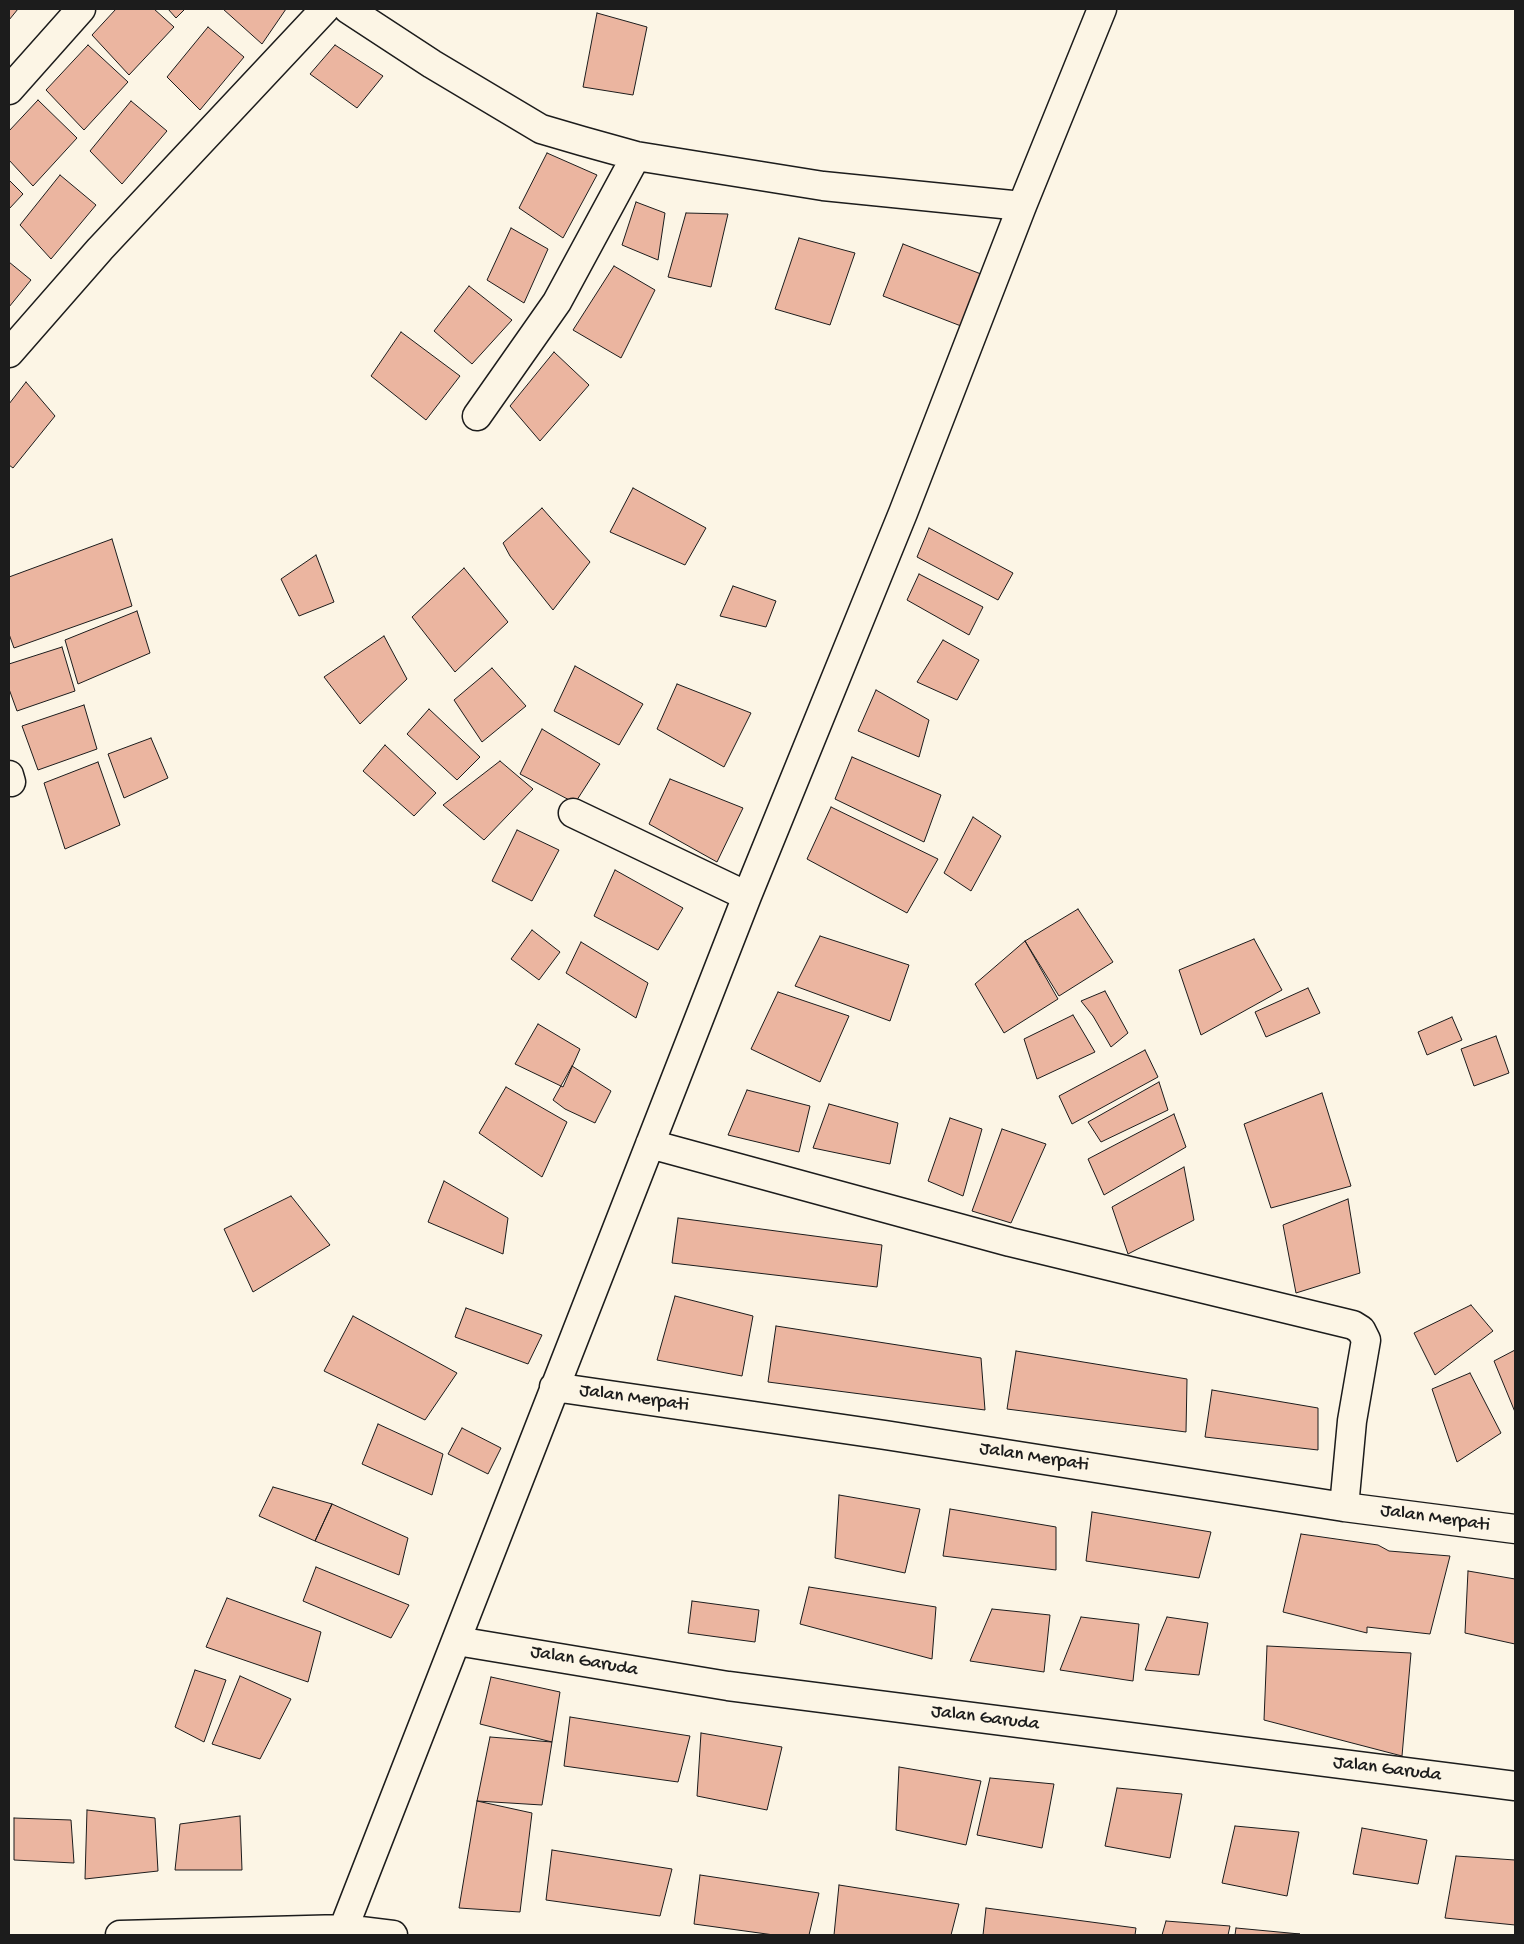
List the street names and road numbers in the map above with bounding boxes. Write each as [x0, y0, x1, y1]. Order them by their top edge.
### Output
street label: Jalan Merpati [578, 1380, 690, 1418]
street label: Jalan Merpati [978, 1438, 1090, 1478]
street label: Jalan Merpati [1379, 1500, 1491, 1538]
street label: Jalan Garuda [528, 1641, 640, 1683]
street label: Jalan Garuda [930, 1701, 1040, 1737]
street label: Jalan Garuda [1332, 1752, 1442, 1788]

